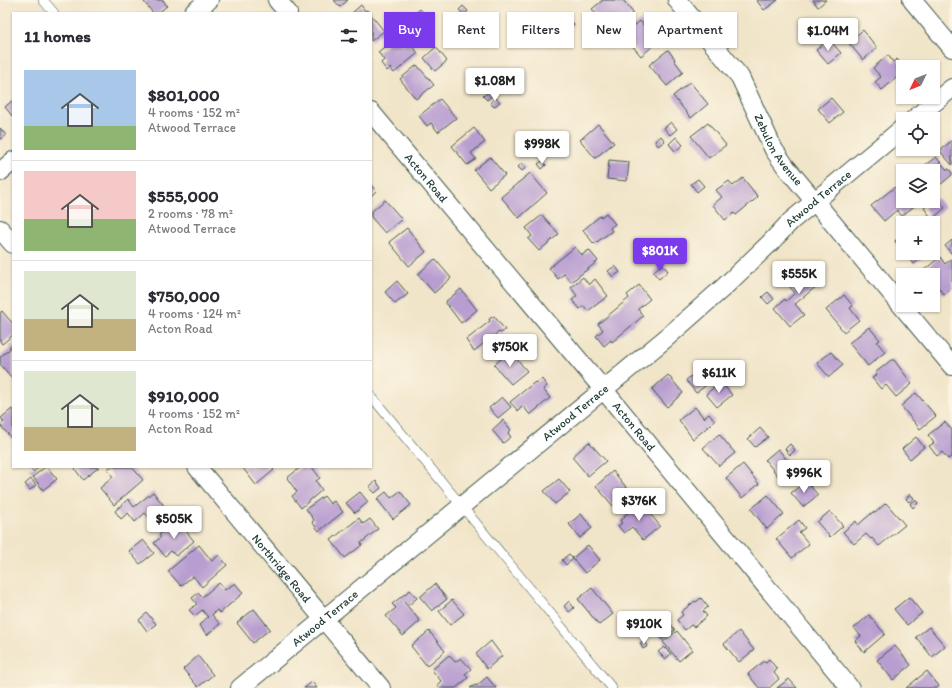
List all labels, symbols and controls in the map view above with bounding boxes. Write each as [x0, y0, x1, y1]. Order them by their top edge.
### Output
chip: Buy [384, 12, 435, 48]
chip: Rent [443, 12, 499, 48]
chip: Filters [507, 12, 574, 48]
chip: New [582, 12, 636, 48]
chip: Apartment [644, 12, 737, 48]
pin: $1.04M [795, 18, 861, 52]
text: $1.04M [807, 23, 849, 38]
icon: filters [338, 25, 360, 47]
text: 11 homes [24, 26, 91, 46]
north arrow [896, 60, 940, 104]
map controls [896, 60, 940, 312]
pin: $1.08M [462, 68, 528, 102]
text: $1.08M [474, 73, 516, 88]
text: $801,000 [148, 85, 220, 105]
icon: home [56, 86, 104, 134]
text: 4 rooms · 152 m² [148, 105, 240, 120]
street label: Zebulon Avenue [751, 112, 806, 189]
button: locate [896, 112, 940, 156]
text: Atwood Terrace [148, 120, 236, 135]
pin: $998K [514, 131, 570, 165]
text: $998K [524, 136, 560, 151]
street label: Acton Road [402, 151, 451, 206]
button: layers [896, 164, 940, 208]
street label: Atwood Terrace [782, 167, 854, 230]
text: $555,000 [148, 186, 219, 206]
icon: home [56, 187, 104, 235]
text: 2 rooms · 78 m² [148, 206, 233, 221]
button: + [896, 216, 940, 260]
text: Atwood Terrace [148, 221, 236, 236]
pin: $801K [632, 238, 688, 272]
text: $801K [642, 243, 678, 258]
pin: $555K [771, 261, 827, 295]
text: $555K [781, 266, 817, 281]
button: − [896, 268, 940, 312]
text: $750,000 [148, 286, 220, 306]
icon: home [56, 287, 104, 335]
text: 4 rooms · 124 m² [148, 306, 241, 321]
text: Acton Road [148, 321, 213, 336]
pin: $750K [482, 334, 538, 368]
text: $750K [492, 339, 528, 354]
pin: $611K [691, 360, 747, 394]
text: $611K [702, 365, 736, 380]
street label: Atwood Terrace [540, 381, 612, 444]
text: $910,000 [148, 386, 219, 406]
icon: home [56, 387, 104, 435]
street label: Acton Road [610, 399, 659, 454]
text: 4 rooms · 152 m² [148, 406, 240, 421]
text: Acton Road [148, 421, 213, 436]
pin: $996K [776, 460, 832, 494]
text: $996K [786, 465, 822, 480]
pin: $376K [611, 488, 667, 522]
text: $376K [621, 493, 657, 508]
pin: $505K [146, 506, 202, 540]
text: $505K [156, 511, 192, 526]
street label: Northridge Road [249, 531, 314, 606]
street label: Atwood Terrace [289, 587, 361, 649]
pin: $910K [616, 611, 672, 645]
text: $910K [626, 616, 662, 631]

